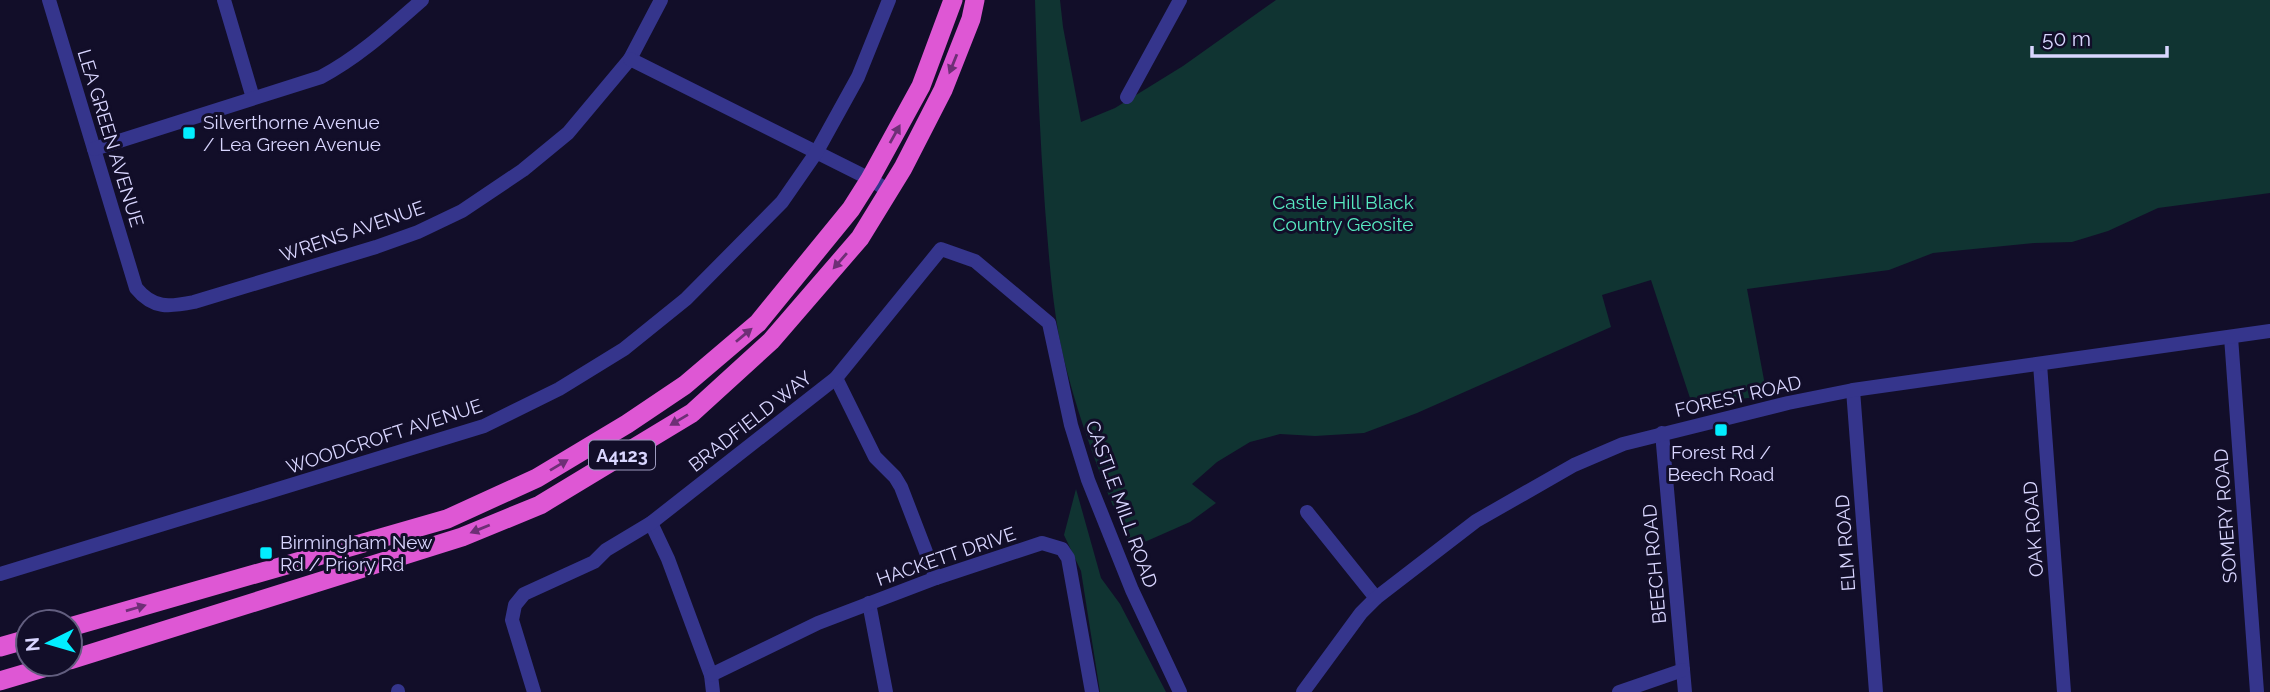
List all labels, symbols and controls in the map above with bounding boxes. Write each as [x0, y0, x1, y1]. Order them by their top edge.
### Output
scale bar [2032, 14, 2167, 58]
text: 50 m [2042, 26, 2091, 51]
street label: LEA GREEN AVENUE [73, 47, 149, 229]
one-way arrow [947, 54, 958, 75]
place label: Silverthorne Avenue / Lea Green Avenue [203, 111, 381, 155]
one-way arrow [889, 124, 900, 144]
marker: Silverthorne Avenue / Lea Green Avenue [181, 125, 197, 141]
park label: Castle Hill Black Country Geosite [1272, 191, 1414, 235]
street label: WRENS AVENUE [277, 196, 427, 266]
one-way arrow [832, 252, 848, 270]
one-way arrow [736, 328, 753, 343]
street label: BRADFIELD WAY [684, 366, 816, 476]
street label: FOREST ROAD [1673, 371, 1803, 421]
street label: WOODCROFT AVENUE [283, 394, 485, 478]
one-way arrow [670, 414, 689, 427]
street label: CASTLE MILL ROAD [1081, 417, 1163, 591]
marker: Forest Rd / Beech Road [1713, 422, 1729, 438]
road number: A4123 [589, 440, 655, 470]
place label: Forest Rd / Beech Road [1668, 441, 1774, 485]
street label: SOMERY ROAD [2209, 448, 2241, 584]
one-way arrow [549, 459, 568, 471]
street label: OAK ROAD [2019, 480, 2047, 578]
street label: ELM ROAD [1831, 494, 1859, 592]
street label: BEECH ROAD [1638, 503, 1670, 625]
street label: HACKETT DRIVE [873, 522, 1019, 590]
one-way arrow [470, 524, 491, 535]
place label: Birmingham New Rd / Priory Rd [280, 531, 433, 575]
marker: Birmingham New Rd / Priory Rd [258, 545, 274, 561]
one-way arrow [125, 603, 146, 613]
north arrow [14, 608, 84, 678]
text: N [20, 636, 44, 653]

